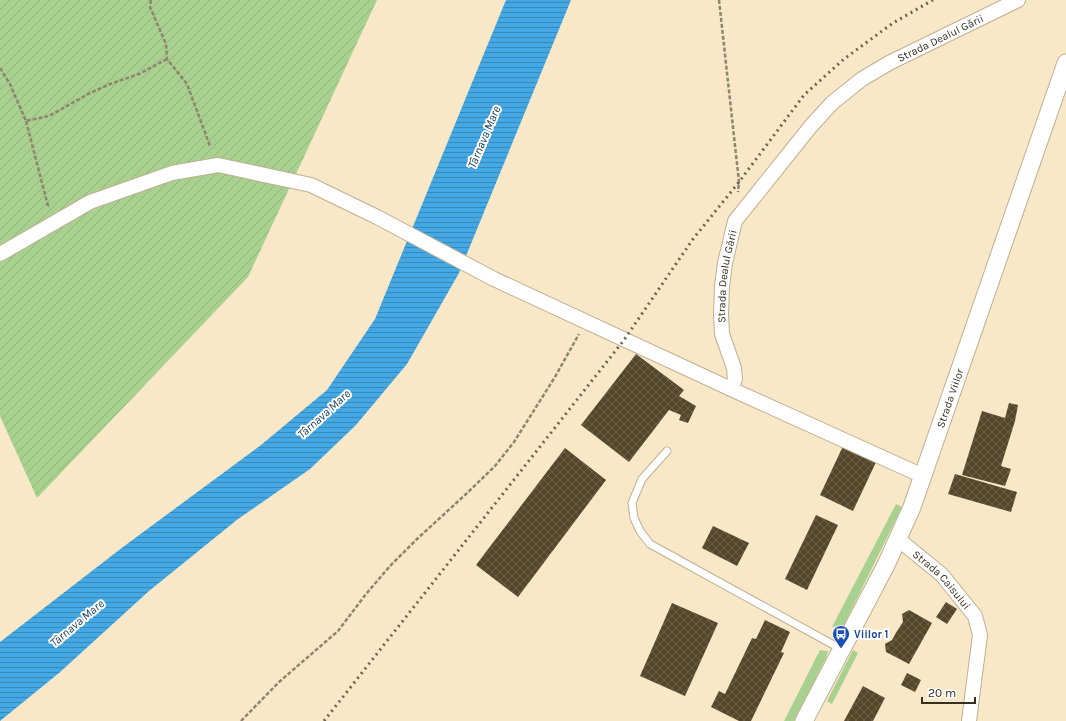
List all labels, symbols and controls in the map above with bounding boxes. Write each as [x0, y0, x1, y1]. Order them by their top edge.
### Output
street label: Strada Dealul Gării [895, 12, 986, 65]
water label: Târnava Mare [465, 103, 504, 170]
street label: Strada Dealul Gării [715, 229, 740, 323]
street label: Strada Viilor [934, 367, 967, 430]
water label: Târnava Mare [295, 386, 354, 441]
street label: Strada Caisului [910, 548, 973, 612]
water label: Târnava Mare [47, 596, 107, 650]
bus stop icon: Viilor 1 [831, 624, 851, 649]
place label: Viilor 1 [854, 628, 888, 641]
scale bar [922, 679, 975, 705]
text: 20 m [928, 686, 956, 700]

